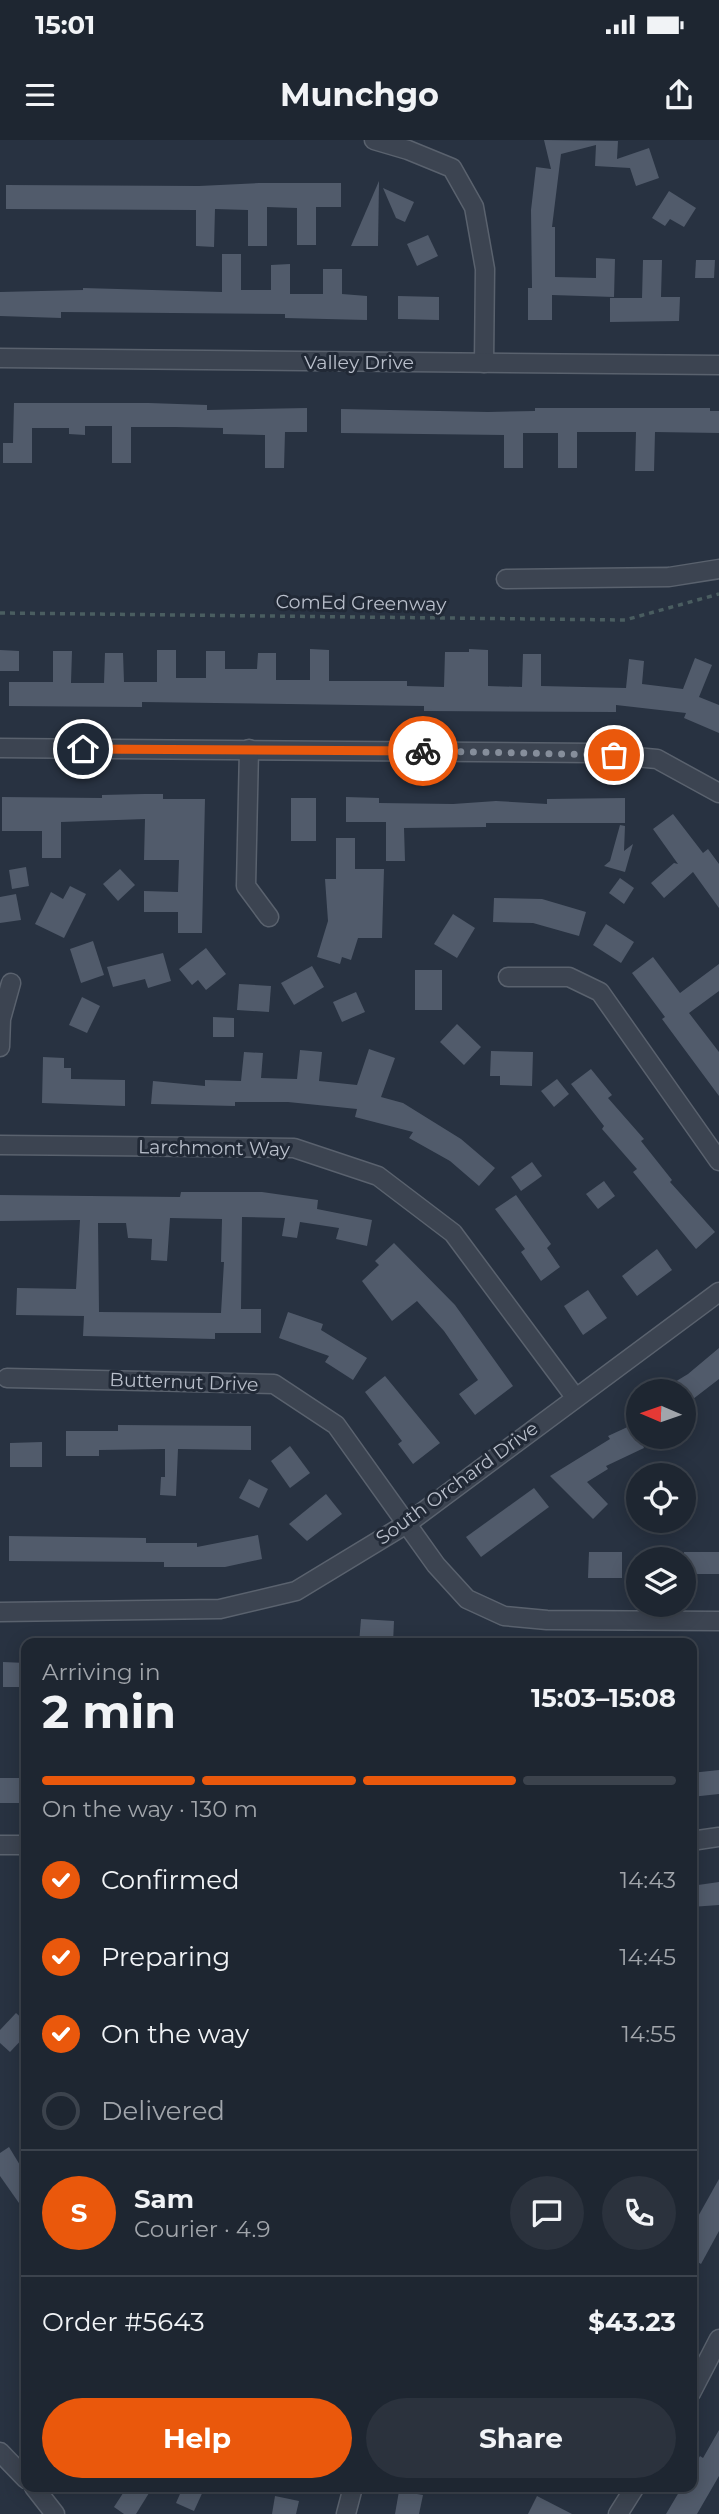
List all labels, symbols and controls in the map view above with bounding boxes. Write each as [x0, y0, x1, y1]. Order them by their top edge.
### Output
text: 15:01 [35, 9, 95, 41]
text: Munchgo [280, 75, 439, 114]
icon: menu [21, 76, 59, 114]
icon: share [660, 76, 698, 114]
street label: Valley Drive [304, 351, 414, 374]
street label: ComEd Greenway [275, 590, 447, 616]
courier [388, 716, 458, 786]
pin [53, 719, 113, 779]
pin [584, 725, 644, 785]
icon: home [64, 730, 102, 768]
icon: bike [404, 732, 442, 770]
icon: bag [595, 736, 633, 774]
street label: Larchmont Way [138, 1135, 291, 1161]
street label: Butternut Drive [109, 1368, 259, 1396]
north arrow [626, 1379, 696, 1449]
map controls [626, 1379, 696, 1617]
street label: South Orchard Drive [371, 1416, 543, 1550]
button: locate [626, 1463, 696, 1533]
button: layers [626, 1547, 696, 1617]
text: Arriving in [42, 1658, 161, 1686]
text: 15:03–15:08 [531, 1682, 676, 1714]
text: 2 min [42, 1683, 176, 1740]
text: On the way · 130 m [42, 1795, 258, 1823]
icon: check [42, 1861, 80, 1899]
text: Confirmed [101, 1864, 240, 1896]
text: 14:43 [620, 1866, 676, 1894]
icon: check [42, 1938, 80, 1976]
text: Preparing [101, 1941, 230, 1973]
text: 14:45 [619, 1943, 676, 1971]
icon: check [42, 2015, 80, 2053]
text: On the way [101, 2018, 249, 2050]
text: 14:55 [622, 2020, 676, 2048]
text: Delivered [101, 2095, 225, 2127]
button: chat [510, 2176, 584, 2250]
button: phone [602, 2176, 676, 2250]
text: Sam [134, 2183, 194, 2215]
text: S [71, 2197, 87, 2229]
text: Courier · 4.9 [134, 2215, 270, 2243]
text: Order #5643 [42, 2306, 205, 2338]
text: $43.23 [588, 2306, 676, 2338]
button: Help [42, 2398, 352, 2478]
button: Share [366, 2398, 676, 2478]

